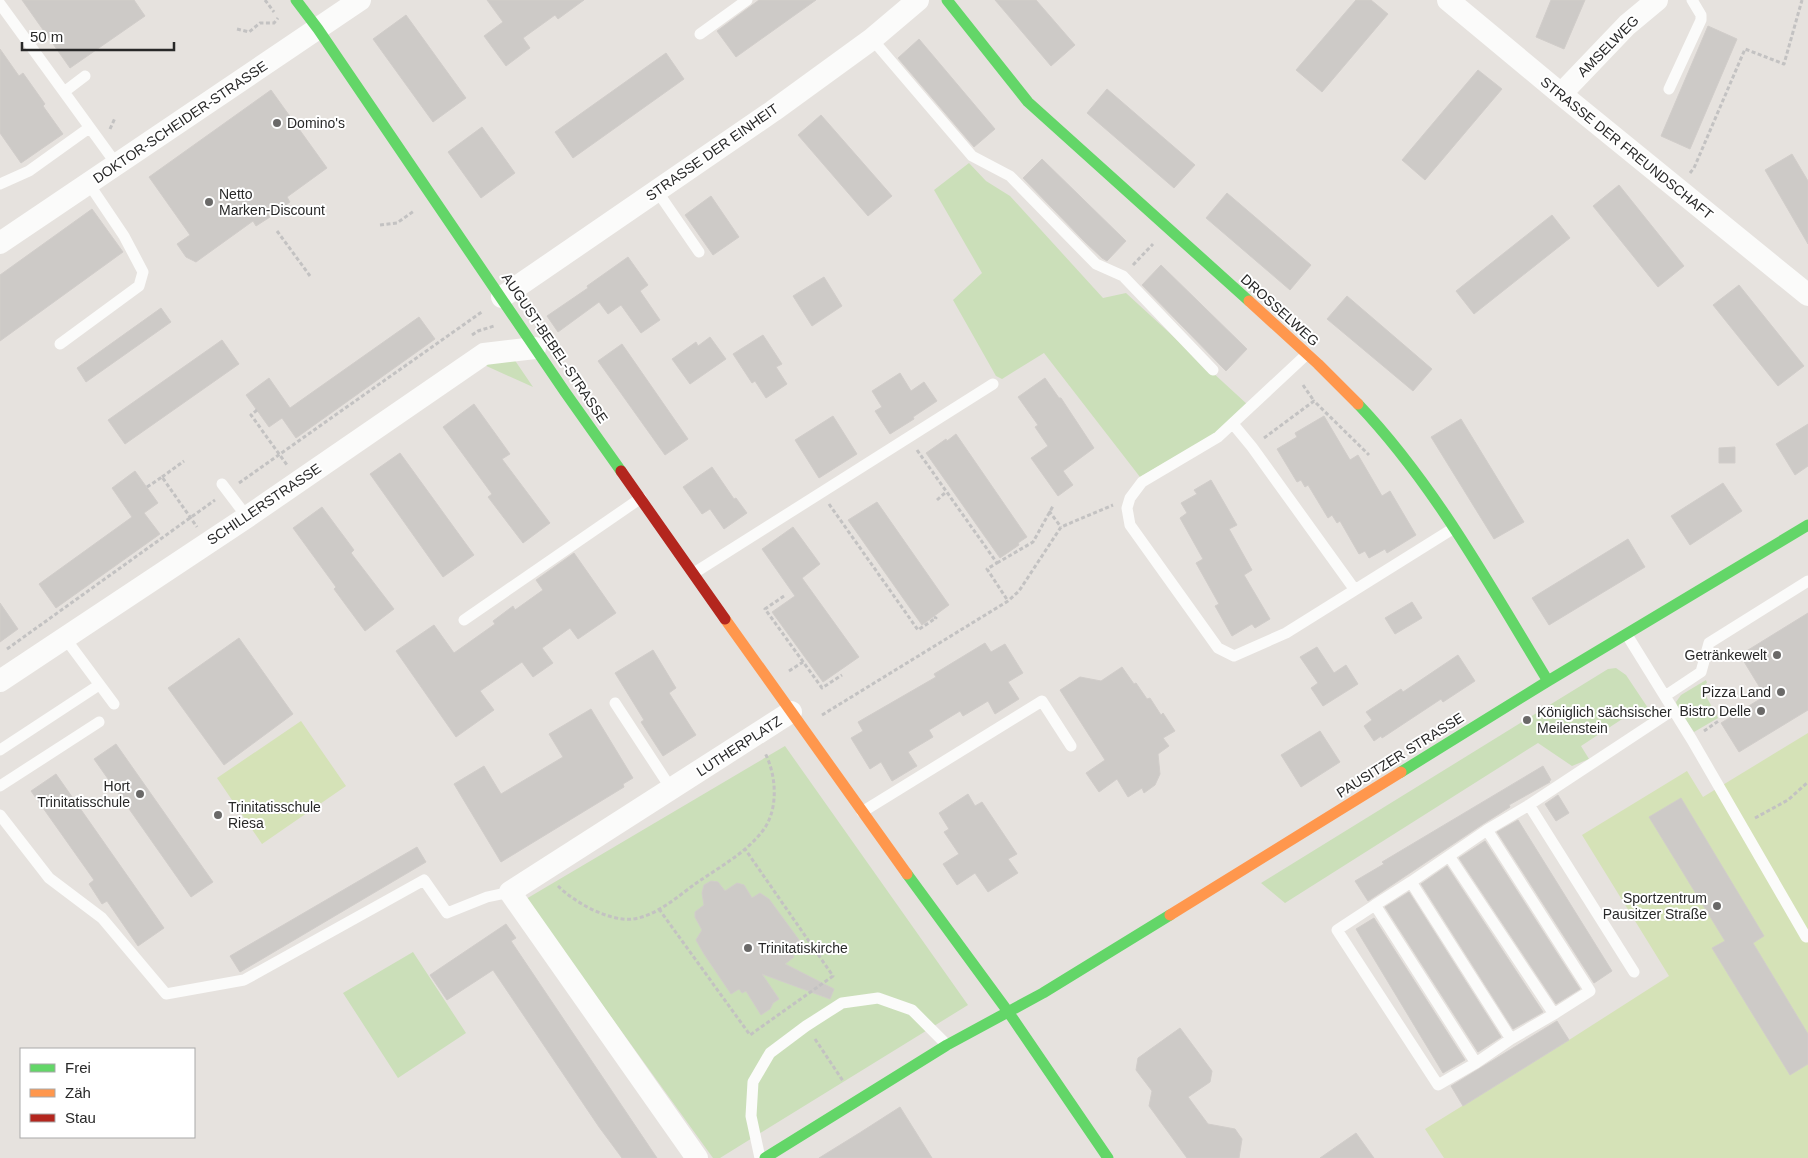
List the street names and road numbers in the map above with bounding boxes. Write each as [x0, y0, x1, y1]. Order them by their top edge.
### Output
street label: AMSELWEG [1574, 12, 1642, 80]
street label: DOKTOR-SCHEIDER-STRASSE [90, 58, 270, 186]
street label: STRASSE DER FREUNDSCHAFT [1538, 73, 1717, 223]
street label: STRASSE DER EINHEIT [643, 100, 782, 204]
street label: AUGUST-BEBEL-STRASSE [499, 270, 611, 426]
street label: DROSSELWEG [1238, 271, 1322, 349]
street label: SCHILLERSTRASSE [204, 460, 324, 548]
street label: PAUSITZER STRASSE [1334, 709, 1466, 801]
street label: LUTHERPLATZ [693, 712, 785, 780]

